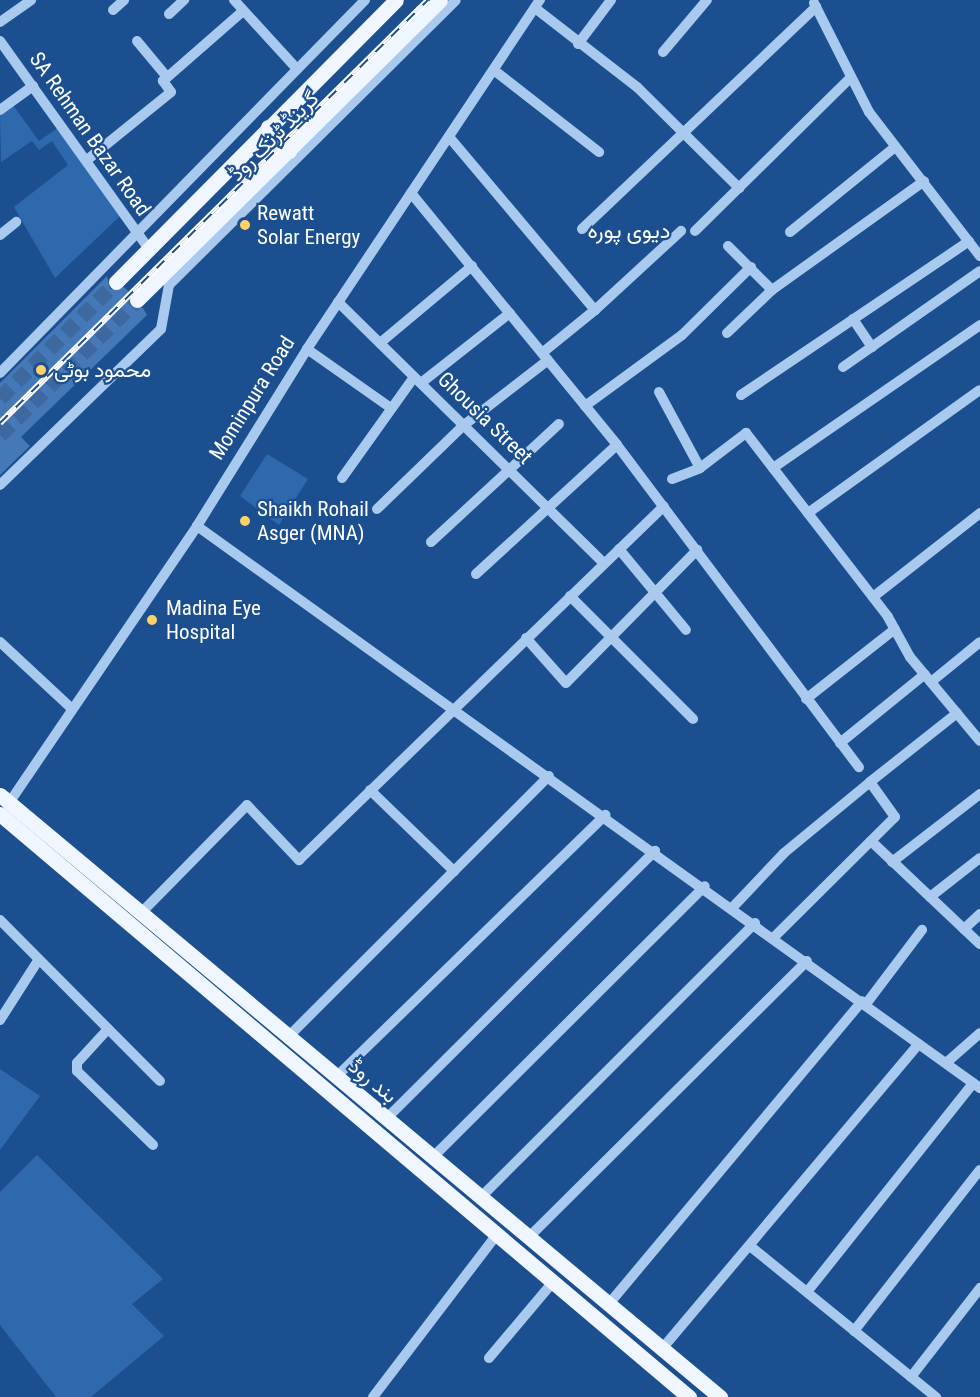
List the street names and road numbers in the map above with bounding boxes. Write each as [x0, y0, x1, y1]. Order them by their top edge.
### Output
street label: SA Rehman Bazar Road [24, 47, 156, 221]
street label: گرینڈ ٹرنک روڈ [224, 86, 324, 186]
street label: Mominpura Road [204, 332, 300, 464]
street label: Ghousia Street [432, 367, 538, 469]
street label: بند روڈ [344, 1054, 402, 1108]

